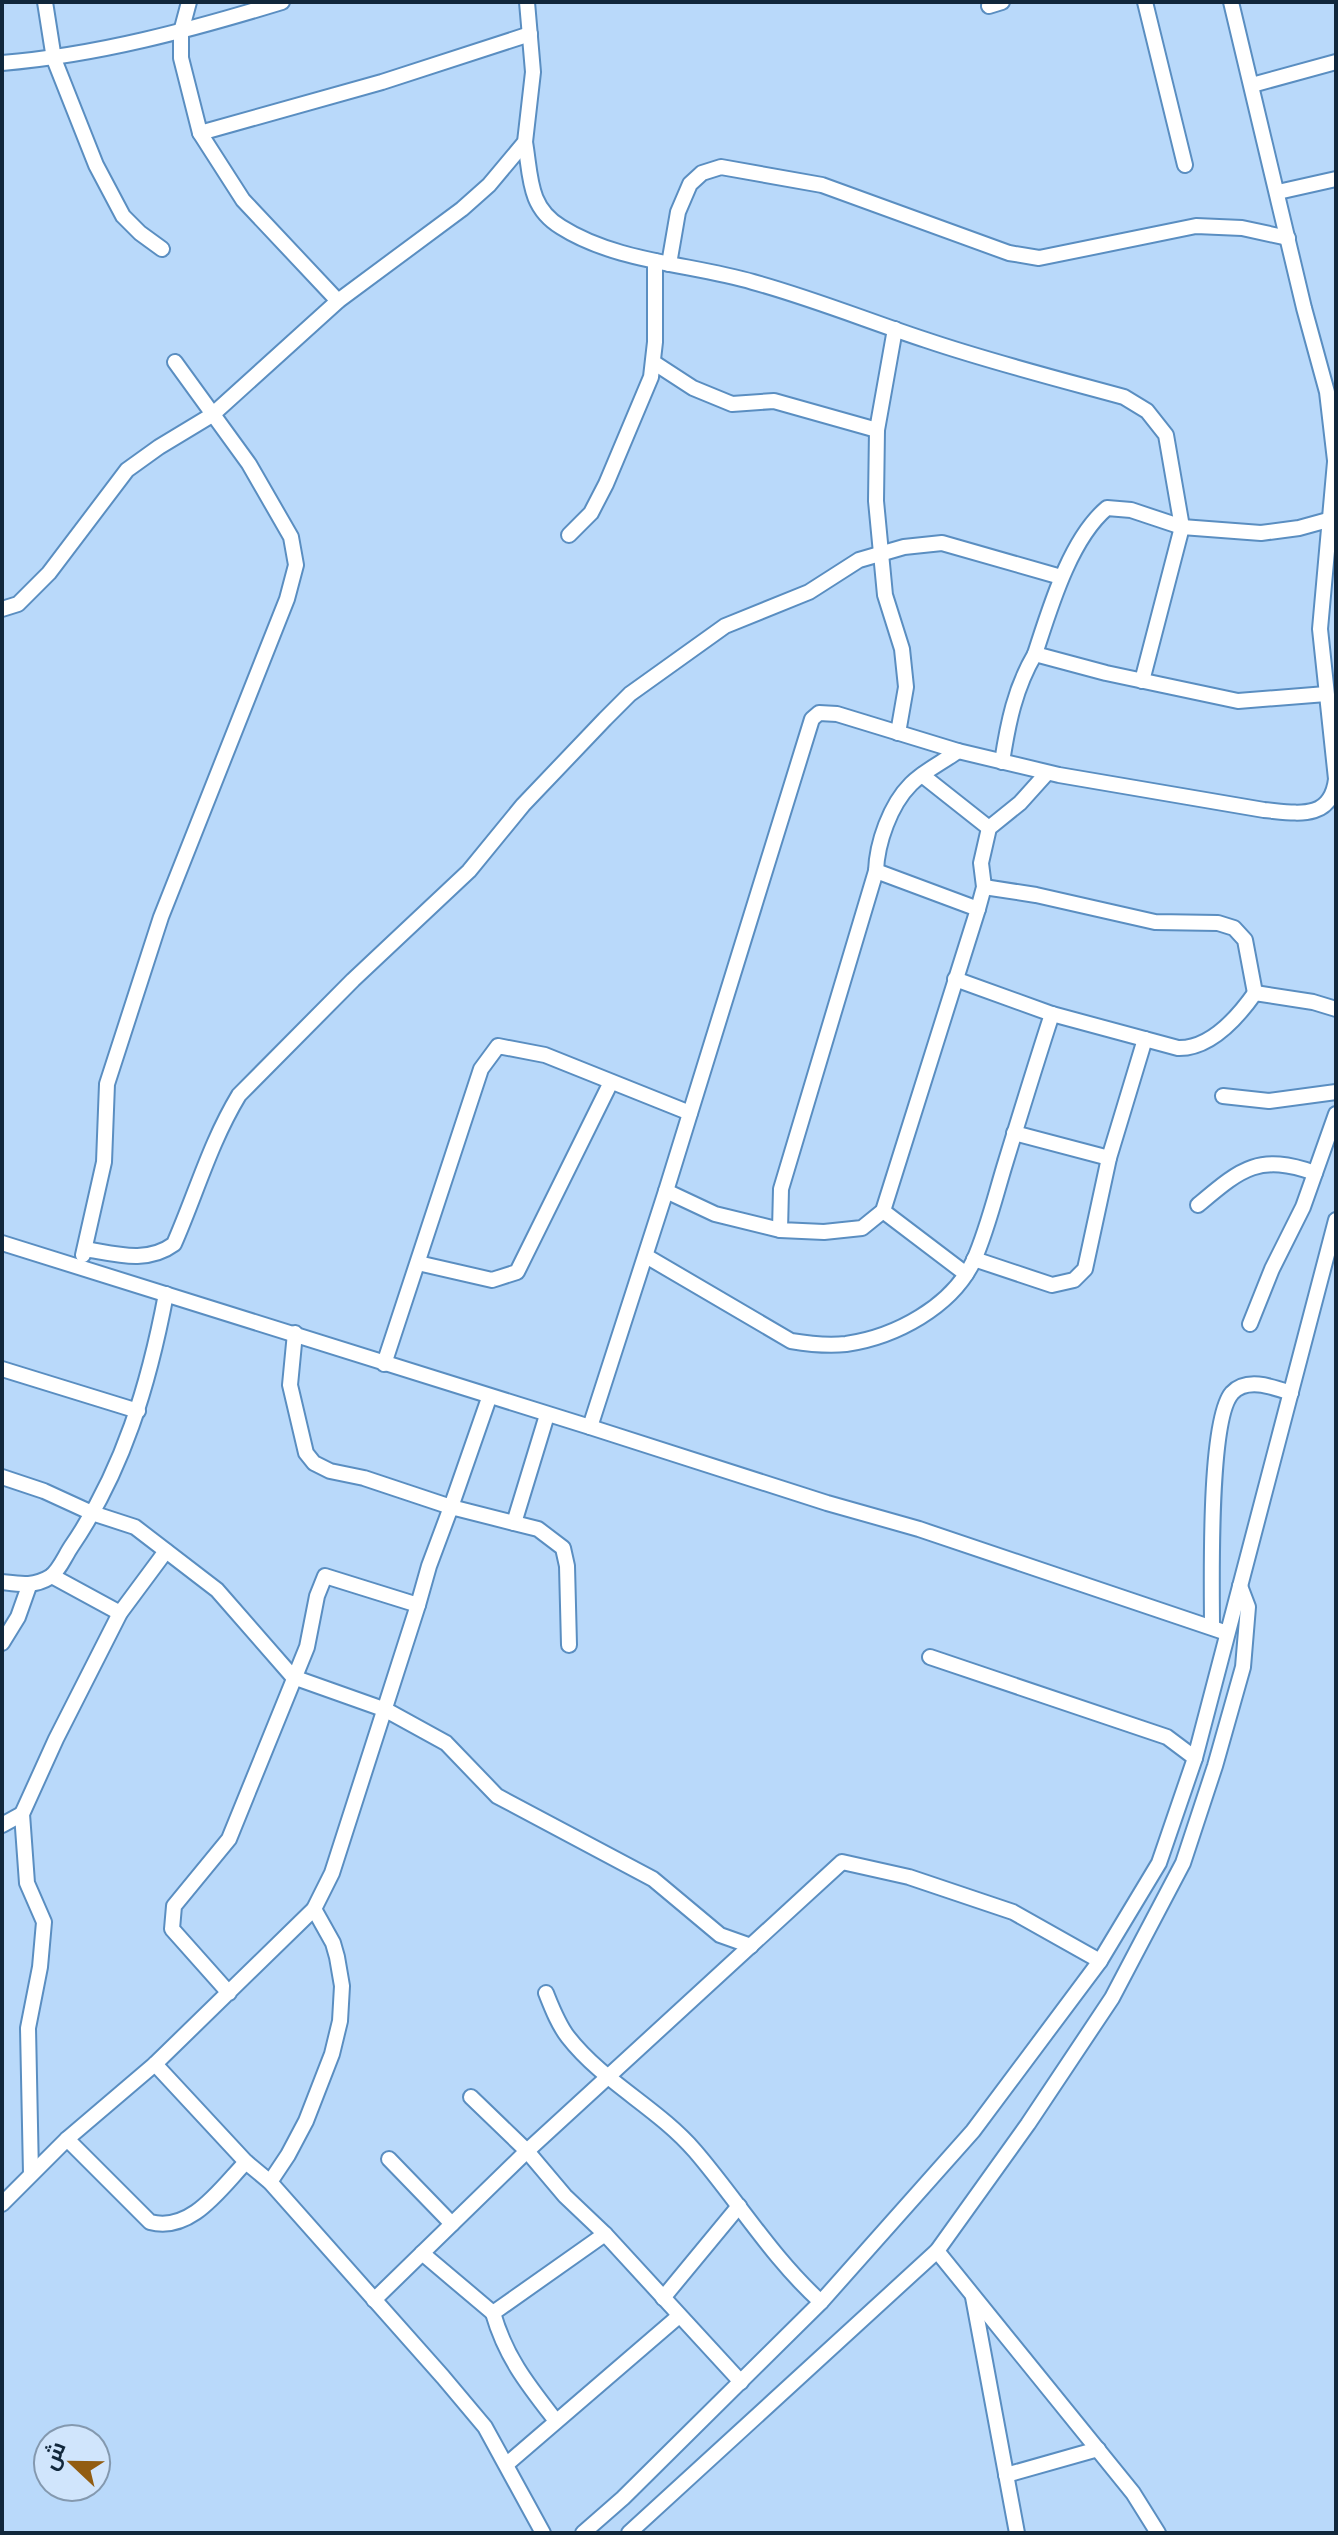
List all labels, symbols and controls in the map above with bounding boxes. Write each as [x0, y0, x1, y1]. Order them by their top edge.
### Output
north arrow [32, 2423, 112, 2503]
text: ش [34, 2437, 75, 2475]

